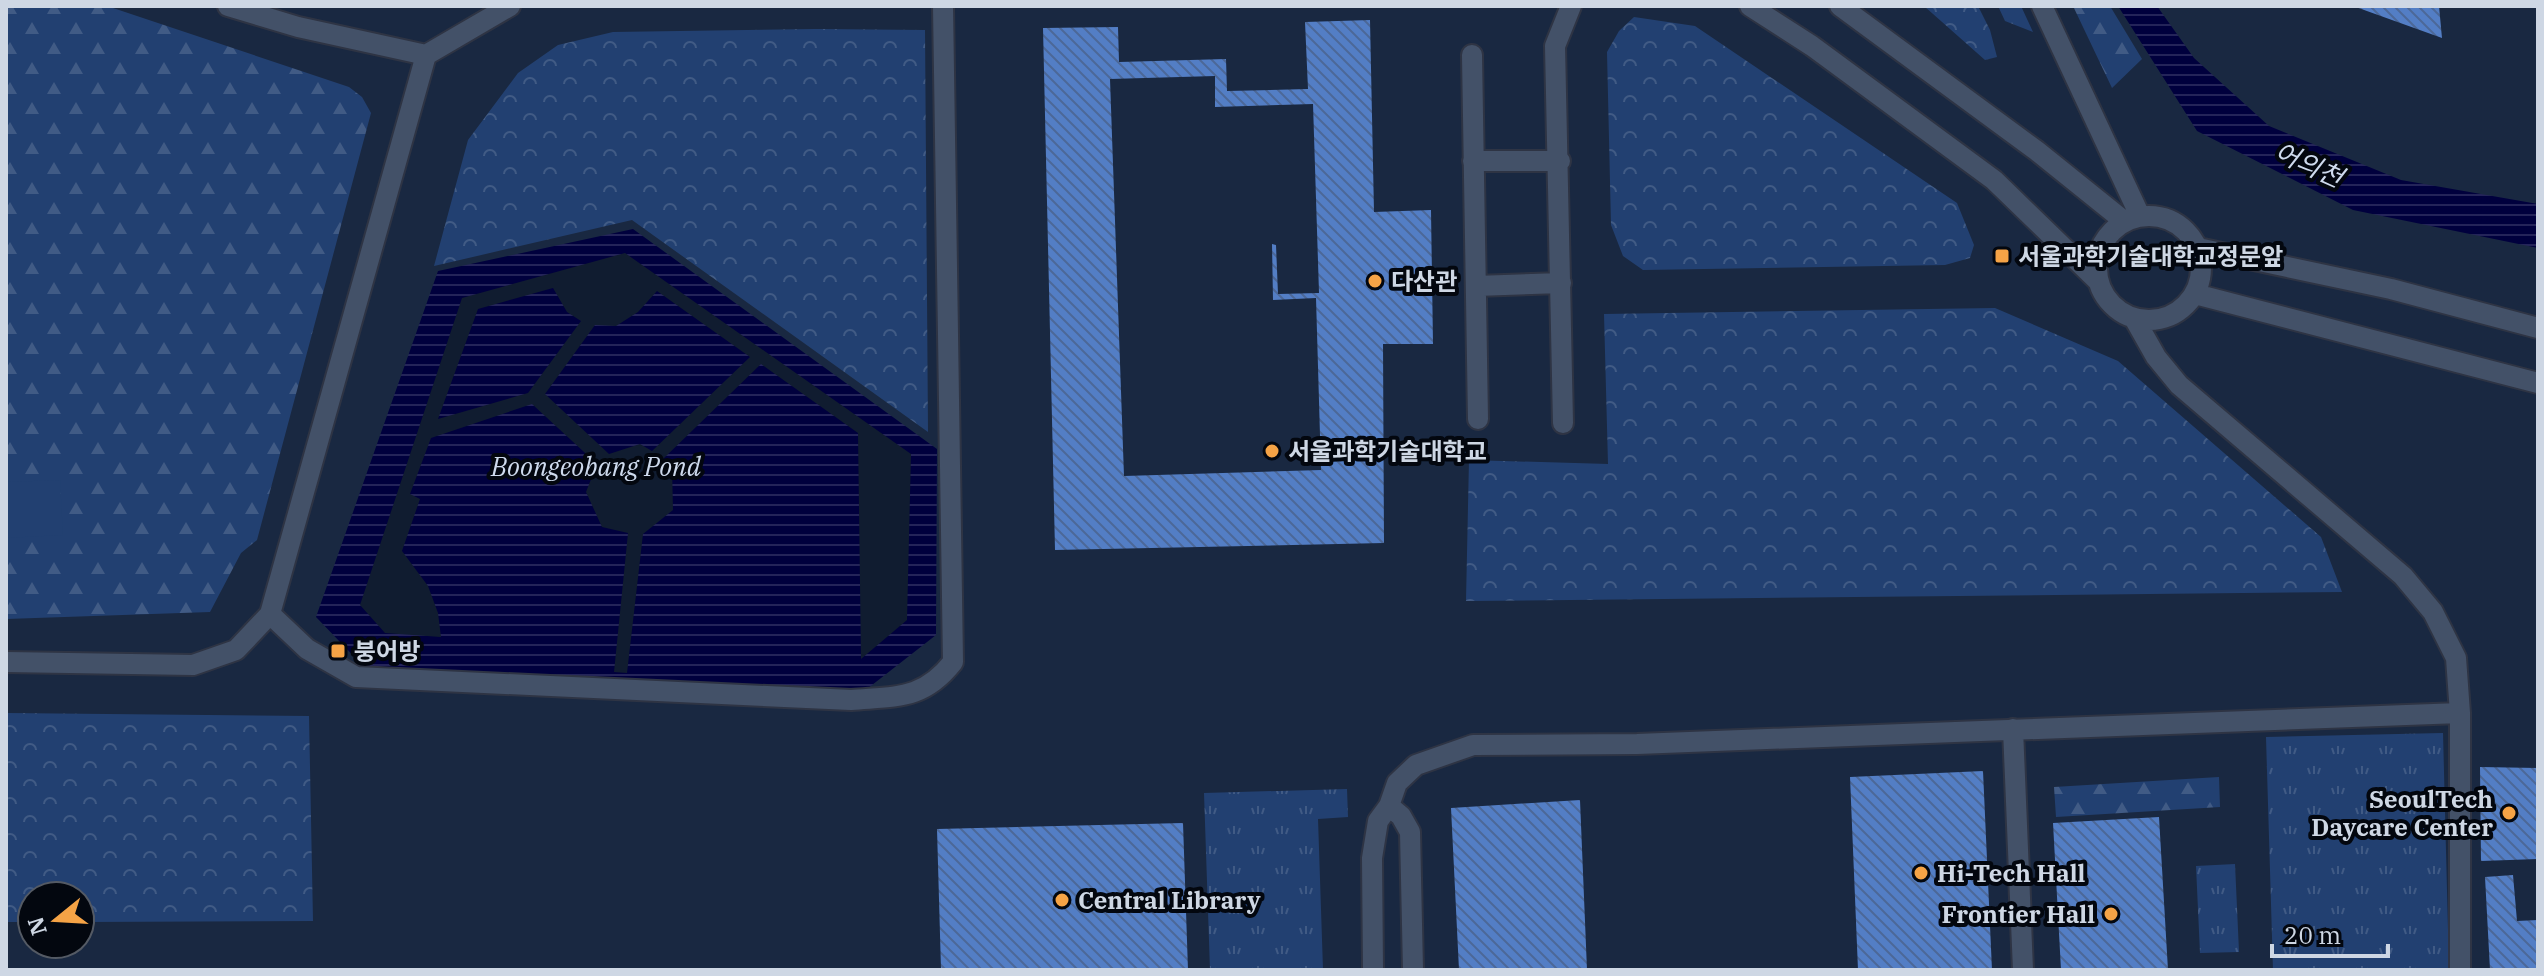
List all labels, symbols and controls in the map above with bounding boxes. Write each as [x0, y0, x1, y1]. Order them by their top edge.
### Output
water label: 어의천 [2269, 134, 2352, 195]
place label: 서울과학기술대학교정문앞 [2018, 240, 2283, 272]
marker: 서울과학기술대학교정문앞 [1993, 247, 2011, 265]
place label: 다산관 [1391, 265, 1457, 297]
marker: 다산관 [1366, 272, 1384, 290]
place label: 서울과학기술대학교 [1288, 435, 1487, 467]
marker: 서울과학기술대학교 [1263, 442, 1281, 460]
water label: Boongeobang Pond [490, 449, 702, 483]
place label: 붕어방 [354, 635, 420, 667]
marker: 붕어방 [329, 642, 347, 660]
place label: SeoulTech Daycare Center [2311, 783, 2493, 843]
marker: SeoulTech Daycare Center [2500, 804, 2518, 822]
place label: Hi-Tech Hall [1937, 857, 2085, 889]
marker: Hi-Tech Hall [1912, 864, 1930, 882]
north arrow [16, 880, 96, 960]
place label: Central Library [1078, 884, 1261, 916]
marker: Central Library [1053, 891, 1071, 909]
place label: Frontier Hall [1942, 898, 2095, 930]
marker: Frontier Hall [2102, 905, 2120, 923]
scale bar [2272, 908, 2388, 958]
text: N [20, 914, 53, 939]
text: 20 m [2284, 919, 2341, 951]

